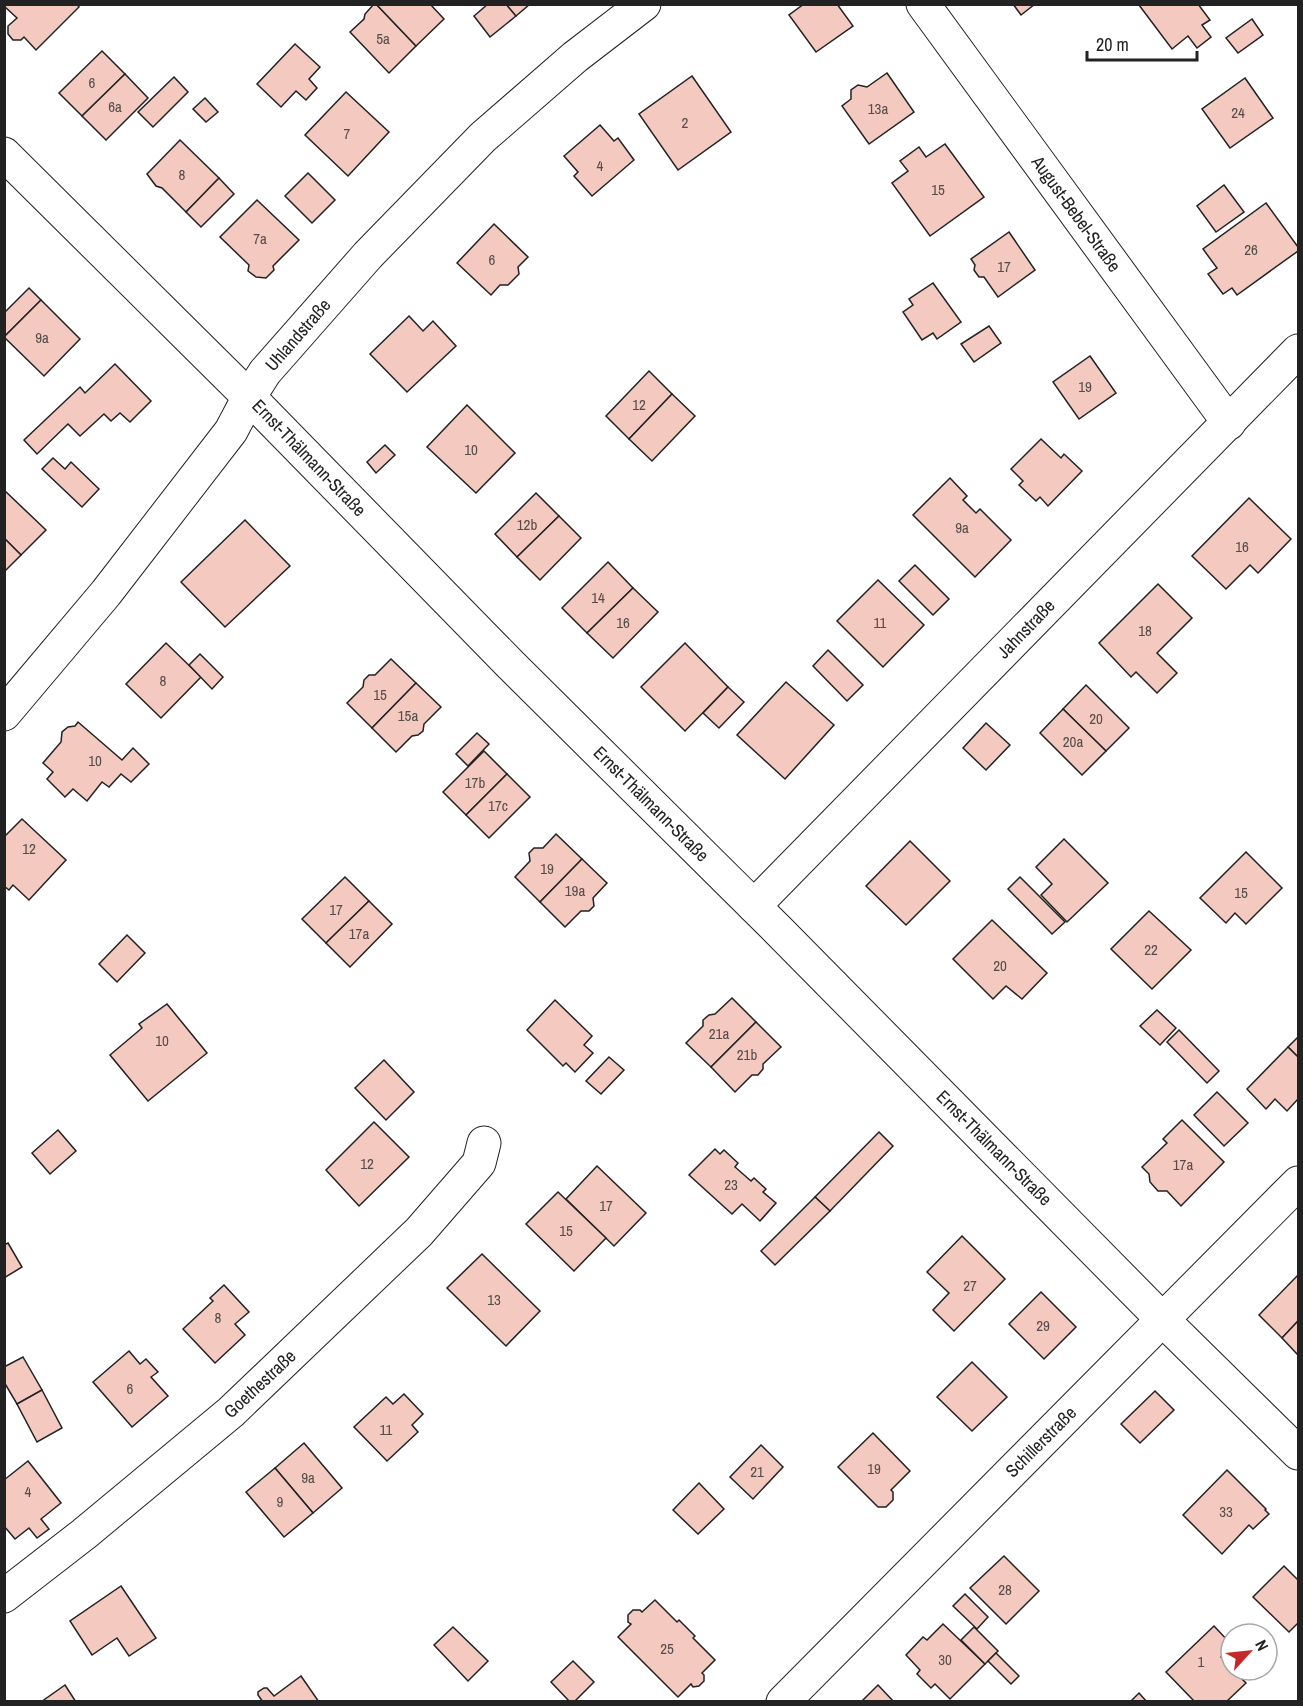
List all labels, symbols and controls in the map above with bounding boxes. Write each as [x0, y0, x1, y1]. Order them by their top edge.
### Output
scale bar [1087, 24, 1196, 62]
house number: 5a [376, 28, 390, 49]
text: 20 m [1096, 32, 1129, 57]
house number: 6 [89, 72, 96, 93]
house number: 6a [108, 96, 122, 117]
house number: 13a [868, 98, 888, 119]
house number: 24 [1231, 102, 1245, 123]
house number: 2 [682, 112, 689, 133]
house number: 7 [344, 123, 351, 144]
street label: August-Bebel-Straße [1025, 150, 1127, 277]
house number: 4 [597, 155, 604, 176]
house number: 8 [179, 164, 186, 185]
house number: 15 [931, 179, 945, 200]
house number: 7a [253, 228, 267, 249]
house number: 26 [1244, 239, 1258, 260]
house number: 6 [489, 249, 496, 270]
house number: 17 [997, 256, 1011, 277]
street label: Uhlandstraße [259, 293, 336, 376]
house number: 9a [35, 327, 49, 348]
house number: 19 [1078, 376, 1092, 397]
street label: Ernst-Thälmann-Straße [247, 394, 372, 522]
house number: 12 [632, 394, 646, 415]
house number: 10 [464, 439, 478, 460]
house number: 12b [517, 514, 537, 535]
house number: 9a [955, 517, 969, 538]
house number: 16 [1235, 536, 1249, 557]
house number: 14 [591, 587, 605, 608]
street label: Jahnstraße [991, 593, 1060, 664]
house number: 16 [616, 612, 630, 633]
house number: 11 [874, 612, 887, 633]
house number: 18 [1138, 620, 1152, 641]
house number: 8 [160, 670, 167, 691]
house number: 15 [373, 684, 387, 705]
house number: 15a [398, 705, 418, 726]
house number: 20 [1089, 708, 1103, 729]
house number: 20a [1063, 731, 1083, 752]
street label: Ernst-Thälmann-Straße [588, 740, 715, 867]
house number: 10 [88, 750, 102, 771]
house number: 17b [465, 772, 485, 793]
house number: 17c [488, 795, 508, 816]
house number: 12 [22, 838, 36, 859]
house number: 19 [540, 858, 554, 879]
house number: 19a [565, 880, 585, 901]
house number: 15 [1234, 882, 1248, 903]
house number: 17 [329, 899, 343, 920]
house number: 17a [349, 923, 369, 944]
house number: 22 [1144, 939, 1158, 960]
house number: 20 [993, 955, 1007, 976]
house number: 21a [709, 1023, 729, 1044]
house number: 10 [155, 1030, 169, 1051]
house number: 21b [737, 1044, 757, 1065]
street label: Ernst-Thälmann-Straße [931, 1084, 1058, 1211]
house number: 12 [360, 1153, 374, 1174]
house number: 17a [1173, 1154, 1193, 1175]
house number: 23 [724, 1174, 738, 1195]
house number: 17 [599, 1195, 613, 1216]
house number: 15 [559, 1220, 573, 1241]
house number: 27 [963, 1275, 977, 1296]
house number: 13 [487, 1289, 501, 1310]
house number: 8 [215, 1307, 222, 1328]
house number: 29 [1036, 1315, 1050, 1336]
street label: Goethestraße [218, 1344, 301, 1424]
house number: 6 [127, 1378, 134, 1399]
street label: Schillerstraße [1000, 1401, 1082, 1483]
house number: 11 [380, 1419, 393, 1440]
house number: 19 [867, 1458, 881, 1479]
house number: 21 [750, 1461, 764, 1482]
house number: 9a [301, 1467, 315, 1488]
house number: 4 [25, 1481, 32, 1502]
house number: 9 [277, 1491, 284, 1512]
house number: 33 [1219, 1501, 1233, 1522]
house number: 28 [998, 1579, 1012, 1600]
north arrow [1219, 1622, 1279, 1682]
text: N [1250, 1636, 1274, 1654]
house number: 25 [660, 1638, 674, 1659]
house number: 30 [938, 1649, 952, 1670]
house number: 1 [1198, 1651, 1205, 1672]

